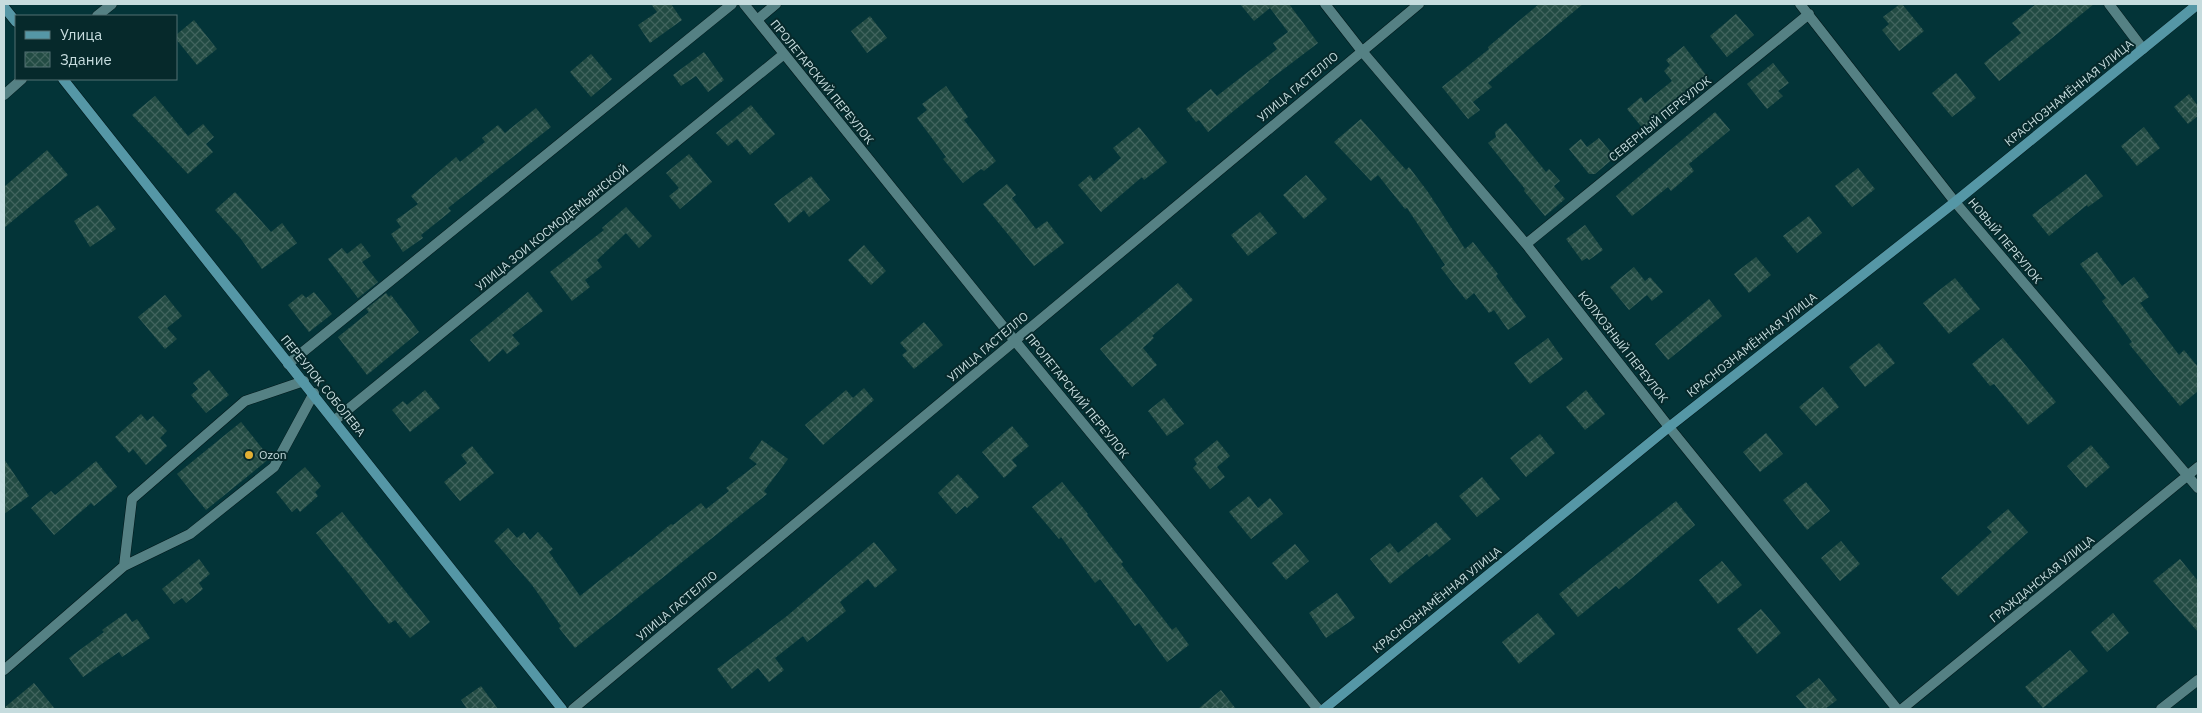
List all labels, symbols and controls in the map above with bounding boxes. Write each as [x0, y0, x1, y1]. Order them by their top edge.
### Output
legend [15, 15, 178, 80]
street label: ПРОЛЕТАРСКИЙ ПЕРЕУЛОК [767, 16, 877, 147]
text: Улица [60, 25, 102, 44]
street label: КРАСНОЗНАМЁННАЯ УЛИЦА [2001, 36, 2136, 149]
street label: УЛИЦА ГАСТЕЛЛО [1254, 48, 1341, 125]
text: Здание [60, 50, 112, 69]
street label: СЕВЕРНЫЙ ПЕРЕУЛОК [1605, 73, 1714, 165]
street label: УЛИЦА ЗОИ КОСМОДЕМЬЯНСКОЙ [472, 161, 631, 294]
street label: НОВЫЙ ПЕРЕУЛОК [1965, 195, 2046, 287]
street label: КОЛХОЗНЫЙ ПЕРЕУЛОК [1575, 288, 1672, 406]
street label: КРАСНОЗНАМЁННАЯ УЛИЦА [1684, 289, 1820, 400]
street label: УЛИЦА ГАСТЕЛЛО [944, 308, 1031, 385]
street label: ПРОЛЕТАРСКИЙ ПЕРЕУЛОК [1022, 330, 1132, 461]
street label: ПЕРЕУЛОК СОБОЛЕВА [278, 332, 369, 440]
place label: Ozon [259, 447, 286, 462]
marker: Ozon [243, 449, 255, 461]
street label: ГРАЖДАНСКАЯ УЛИЦА [1986, 532, 2097, 625]
street label: КРАСНОЗНАМЁННАЯ УЛИЦА [1369, 543, 1504, 656]
street label: УЛИЦА ГАСТЕЛЛО [633, 567, 720, 644]

